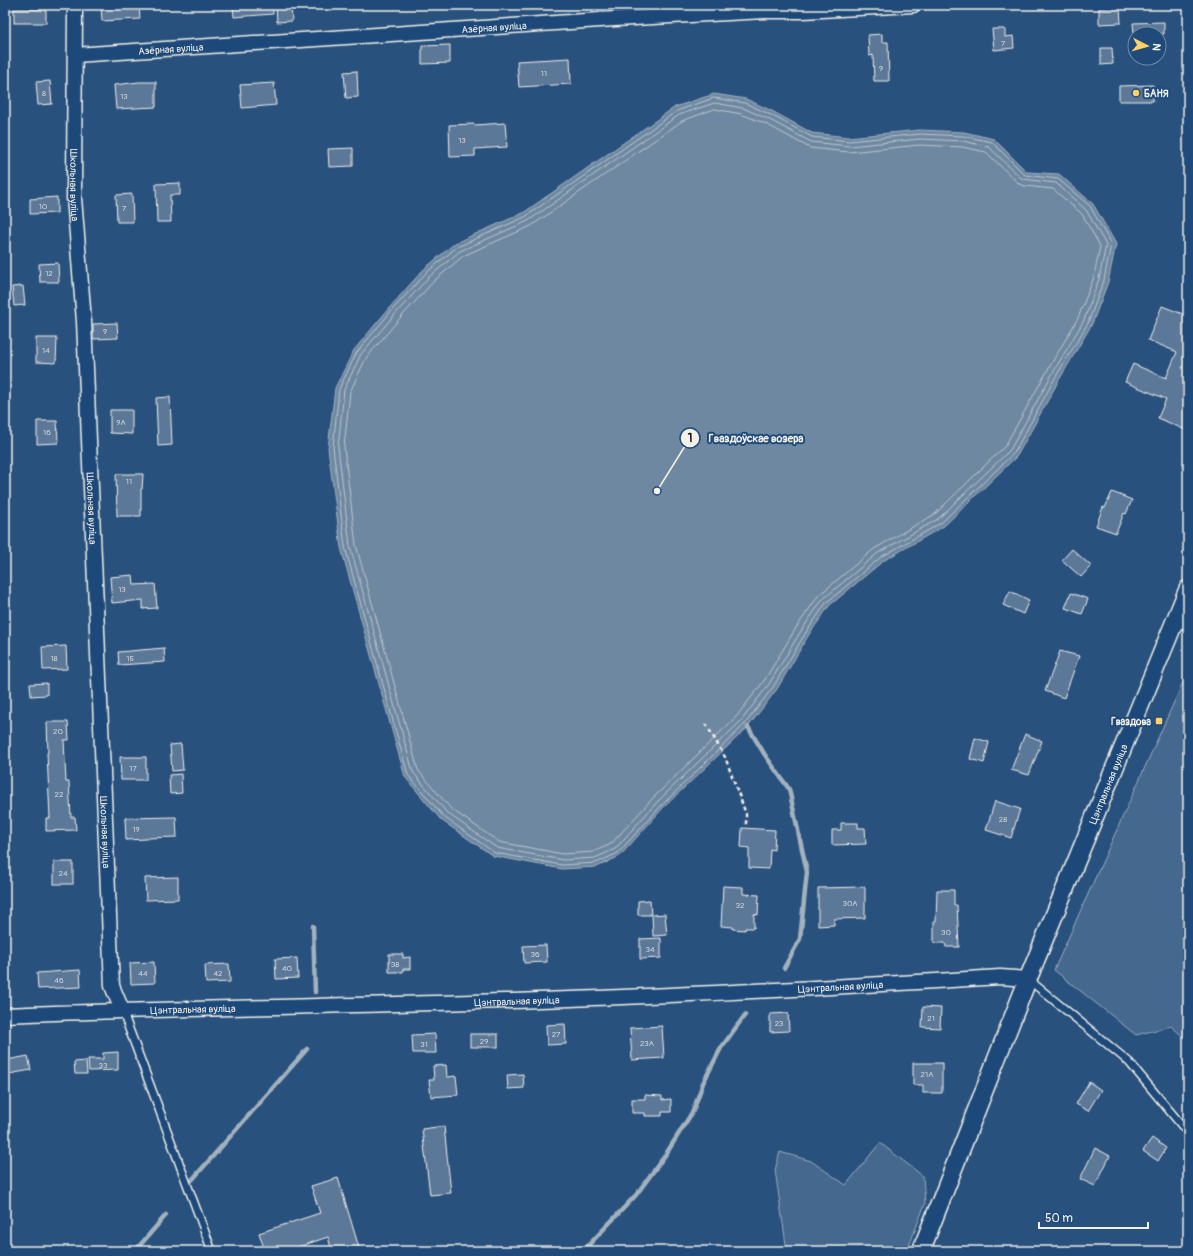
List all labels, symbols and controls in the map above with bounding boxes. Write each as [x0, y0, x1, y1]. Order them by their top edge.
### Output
street label: Азёрная вуліца [461, 20, 527, 36]
north arrow [1127, 26, 1167, 66]
house number: 7 [1001, 39, 1006, 48]
street label: Азёрная вуліца [138, 41, 204, 58]
text: N [1150, 43, 1163, 52]
house number: 9 [879, 64, 883, 73]
house number: 11 [541, 69, 547, 78]
marker: БАНЯ [1131, 88, 1141, 98]
place label: БАНЯ [1144, 88, 1169, 100]
house number: 8 [42, 89, 46, 98]
house number: 13 [120, 92, 128, 101]
house number: 13 [458, 136, 466, 145]
street label: Школьная вуліца [67, 149, 81, 222]
house number: 10 [39, 202, 48, 211]
house number: 7 [122, 204, 127, 213]
house number: 12 [45, 269, 53, 278]
house number: 9 [103, 327, 107, 336]
house number: 14 [42, 346, 50, 355]
house number: 9А [116, 418, 126, 427]
callout: Гваздоўскае возера [680, 427, 811, 450]
house number: 16 [43, 428, 51, 437]
text: 1 [688, 431, 692, 446]
text: Гваздоўскае возера [709, 432, 803, 445]
street label: Школьная вуліца [83, 472, 98, 545]
house number: 11 [126, 477, 132, 486]
house number: 13 [118, 585, 126, 594]
house number: 18 [50, 654, 58, 663]
house number: 15 [126, 654, 134, 663]
place label: Гваздова [1111, 716, 1151, 728]
marker: Гваздова [1154, 716, 1164, 726]
house number: 20 [53, 727, 64, 736]
street label: Цэнтральная вуліца [1087, 742, 1131, 826]
house number: 17 [129, 764, 137, 773]
house number: 22 [55, 790, 64, 799]
street label: Школьная вуліца [97, 796, 112, 869]
house number: 28 [999, 815, 1007, 824]
house number: 19 [132, 825, 140, 834]
house number: 24 [58, 869, 68, 878]
house number: 30А [842, 899, 858, 908]
house number: 32 [736, 901, 745, 910]
house number: 30 [941, 928, 951, 937]
house number: 34 [645, 945, 655, 954]
house number: 36 [530, 950, 540, 959]
house number: 38 [391, 960, 399, 969]
house number: 40 [282, 964, 293, 973]
house number: 44 [138, 969, 148, 978]
house number: 42 [213, 969, 223, 978]
house number: 46 [54, 976, 64, 985]
street label: Цэнтральная вуліца [798, 979, 884, 996]
street label: Цэнтральная вуліца [474, 994, 560, 1009]
street label: Цэнтральная вуліца [150, 1003, 236, 1017]
house number: 21 [927, 1014, 935, 1023]
house number: 23 [775, 1019, 784, 1028]
house number: 27 [552, 1030, 561, 1039]
house number: 29 [480, 1037, 488, 1046]
house number: 23А [640, 1039, 654, 1048]
house number: 31 [420, 1040, 428, 1049]
house number: 33 [99, 1061, 108, 1070]
house number: 21А [921, 1070, 933, 1079]
scale bar [1039, 1204, 1148, 1230]
text: 50 m [1045, 1211, 1073, 1226]

